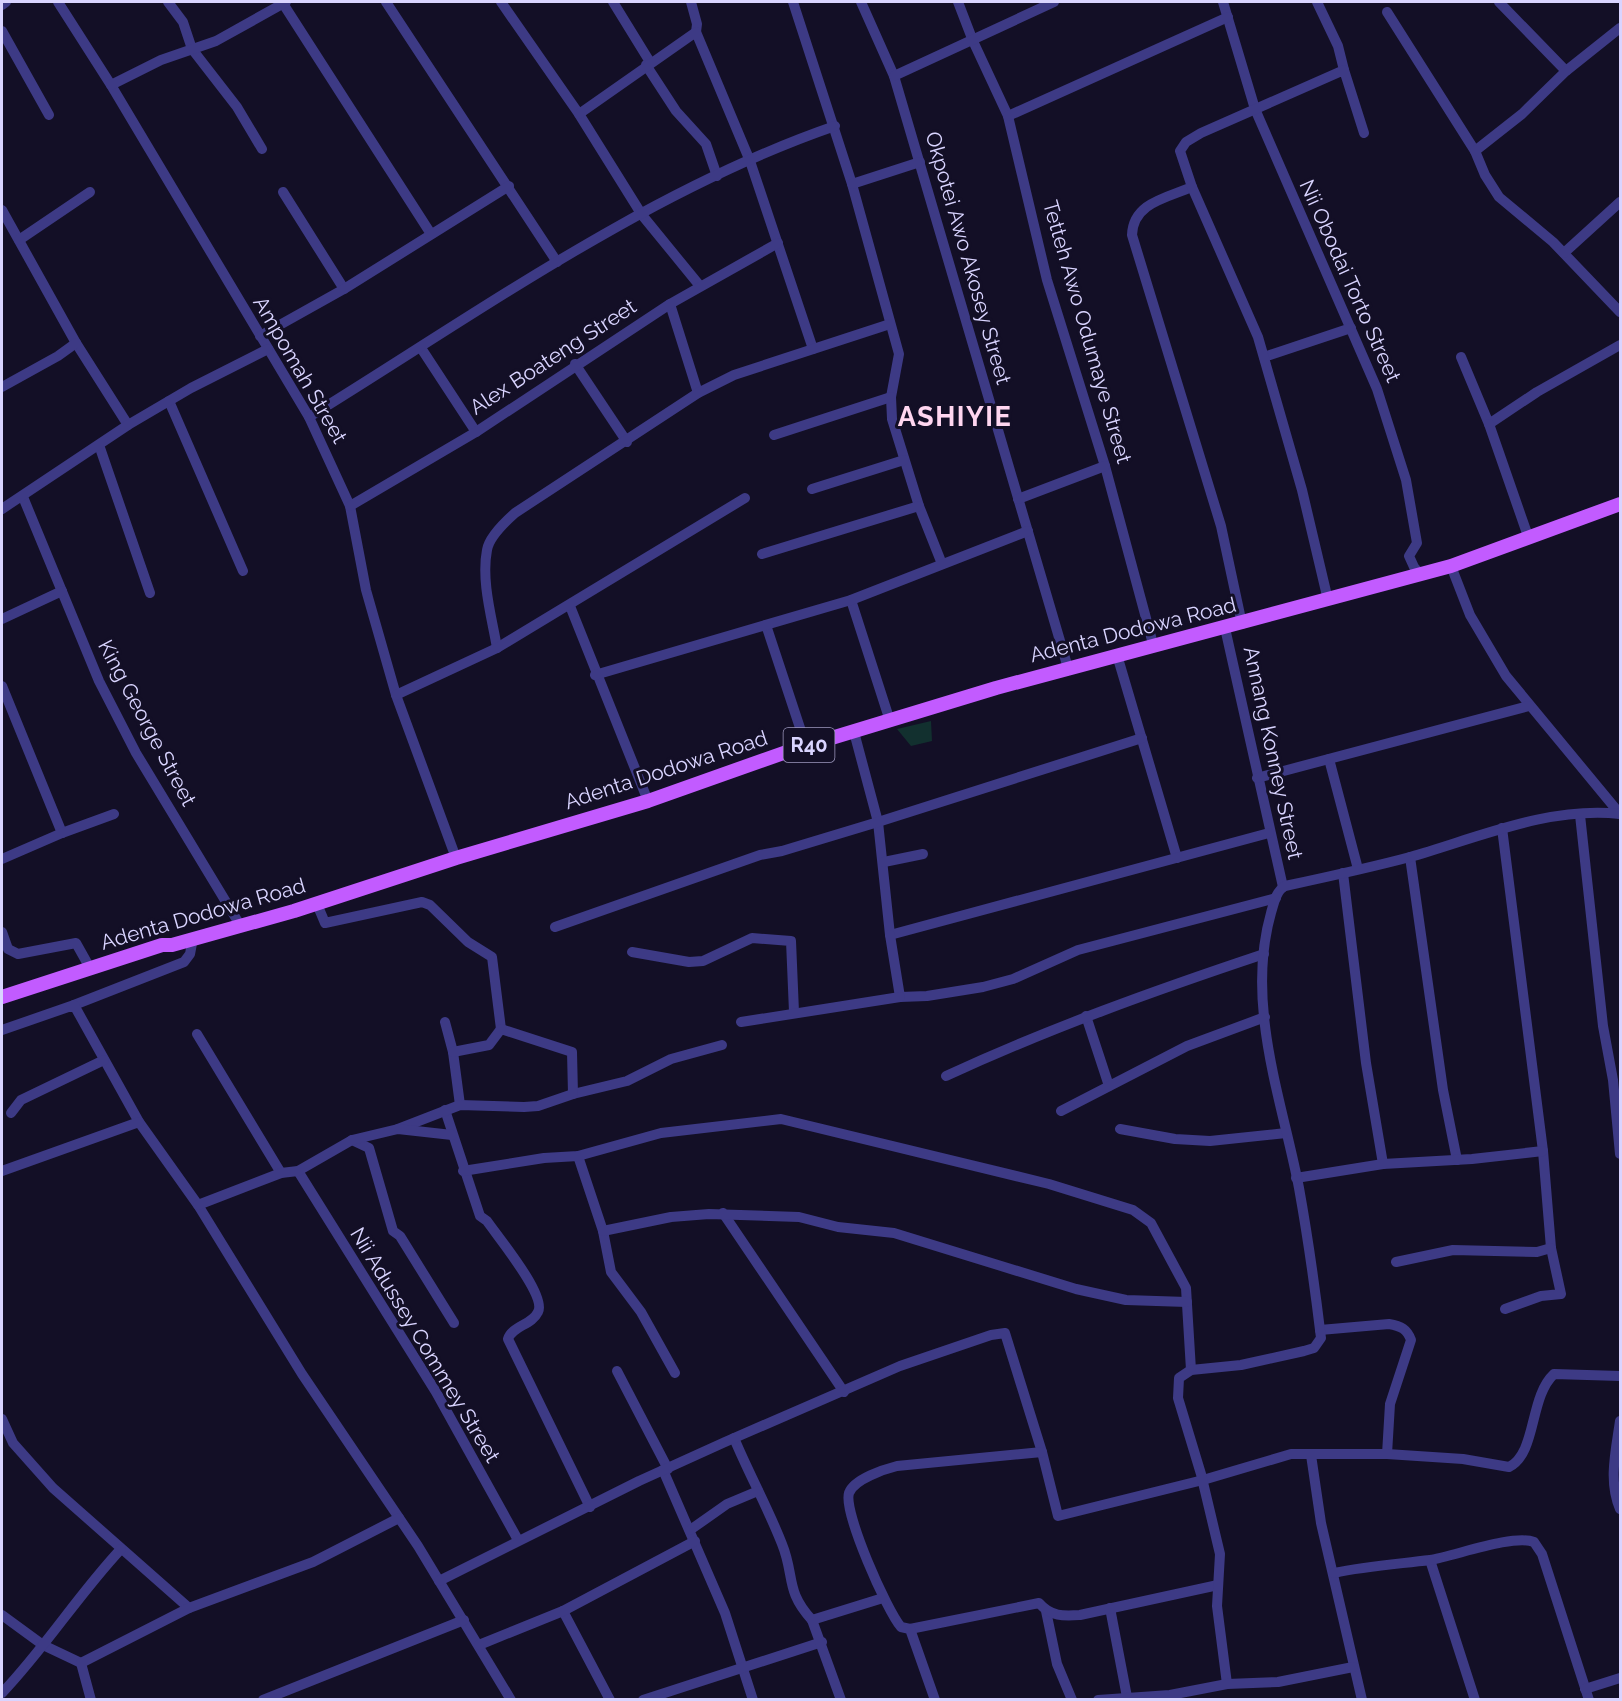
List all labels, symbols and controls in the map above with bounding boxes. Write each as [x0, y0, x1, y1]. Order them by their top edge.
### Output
street label: Okpotei Awo Akosey Street [920, 129, 1017, 387]
street label: Nii Obodai Torto Street [1294, 176, 1406, 386]
street label: Tetteh Awo Odumaye Street [1038, 197, 1137, 466]
street label: Ampomah Street [248, 292, 353, 448]
street label: Alex Boateng Street [465, 293, 641, 420]
district label: ASHIYIE [898, 401, 1012, 432]
street label: Adenta Dodowa Road [1027, 592, 1239, 667]
street label: King George Street [93, 635, 202, 810]
street label: Annang Konney Street [1239, 644, 1308, 862]
street label: Adenta Dodowa Road [561, 725, 770, 814]
road number: R40 [784, 728, 834, 762]
street label: Adenta Dodowa Road [98, 872, 308, 955]
street label: Nii Adussey Commey Street [345, 1223, 506, 1467]

